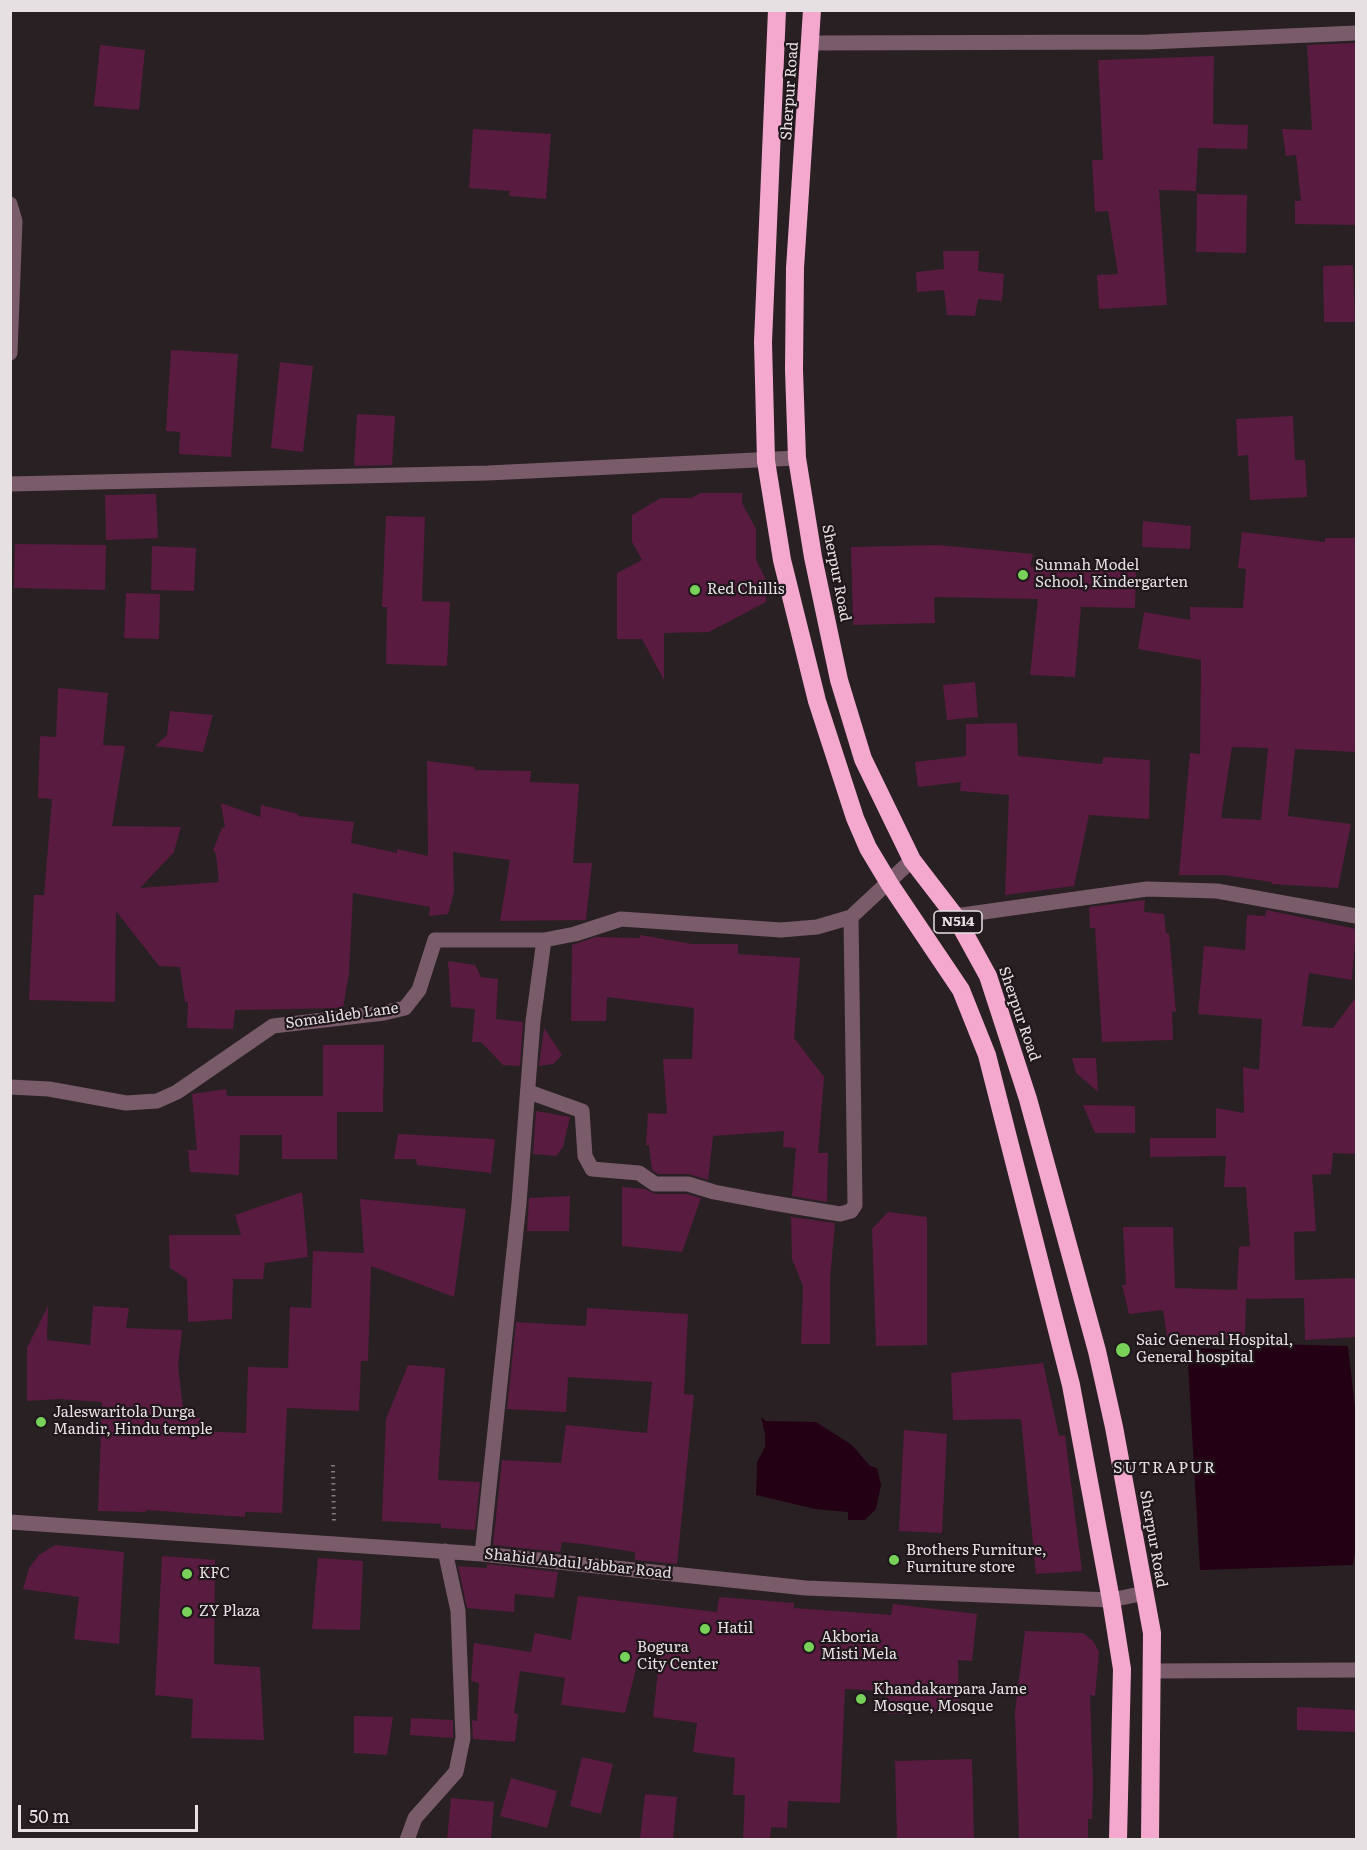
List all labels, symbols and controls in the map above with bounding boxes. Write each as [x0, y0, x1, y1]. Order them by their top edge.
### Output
street label: Sherpur Road [778, 41, 802, 141]
street label: Sherpur Road [818, 523, 854, 623]
place label: Sunnah Model School, Kindergarten [1035, 557, 1188, 592]
marker: Sunnah Model School, Kindergarten [1016, 568, 1030, 582]
place label: Red Chillis [707, 581, 784, 599]
marker: Red Chillis [688, 583, 702, 597]
road number: N514 [934, 911, 982, 933]
street label: Sherpur Road [994, 964, 1044, 1064]
street label: Somalideb Lane [284, 999, 400, 1033]
place label: Saic General Hospital, General hospital [1136, 1332, 1293, 1367]
marker: Saic General Hospital, General hospital [1114, 1341, 1132, 1359]
place label: Jaleswaritola Durga Mandir, Hindu temple [53, 1404, 213, 1439]
marker: Jaleswaritola Durga Mandir, Hindu temple [34, 1415, 48, 1429]
district label: SUTRAPUR [1113, 1458, 1217, 1478]
street label: Sherpur Road [1136, 1489, 1170, 1589]
place label: Brothers Furniture, Furniture store [906, 1542, 1047, 1577]
street label: Shahid Abdul Jabbar Road [484, 1545, 672, 1583]
marker: Brothers Furniture, Furniture store [887, 1553, 901, 1567]
place label: KFC [199, 1565, 230, 1583]
marker: KFC [180, 1567, 194, 1581]
place label: ZY Plaza [199, 1603, 260, 1621]
marker: ZY Plaza [180, 1605, 194, 1619]
place label: Hatil [717, 1620, 753, 1638]
marker: Hatil [698, 1622, 712, 1636]
place label: Akboria Misti Mela [821, 1629, 897, 1664]
place label: Bogura City Center [637, 1639, 718, 1674]
marker: Akboria Misti Mela [802, 1640, 816, 1654]
marker: Bogura City Center [618, 1650, 632, 1664]
place label: Khandakarpara Jame Mosque, Mosque [873, 1681, 1027, 1716]
marker: Khandakarpara Jame Mosque, Mosque [854, 1692, 868, 1706]
scale bar [21, 1793, 201, 1831]
text: 50 m [29, 1802, 70, 1829]

